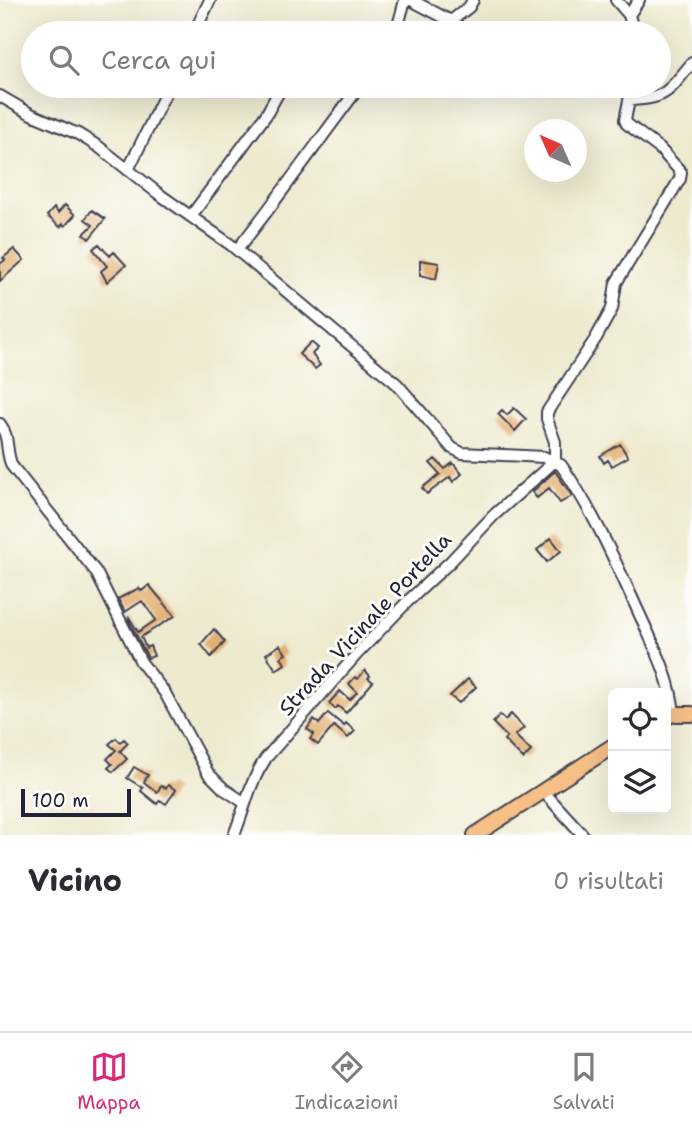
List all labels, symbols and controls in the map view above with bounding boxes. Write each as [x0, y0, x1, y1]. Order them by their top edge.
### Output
search box [21, 21, 671, 98]
icon: search [45, 41, 83, 79]
text: Cerca qui [101, 42, 217, 77]
north arrow [524, 119, 587, 182]
street label: Strada Vicinale Portella [273, 526, 457, 722]
map controls [608, 688, 671, 814]
button: locate [608, 688, 671, 751]
button: layers [608, 751, 671, 814]
scale bar [21, 786, 131, 818]
text: 100 m [32, 788, 89, 813]
text: Vicino [28, 860, 122, 901]
text: 0 risultati [553, 866, 664, 896]
tab: Mappa [77, 1048, 140, 1115]
tab: Indicazioni [295, 1048, 399, 1115]
tab: Salvati [553, 1048, 615, 1115]

